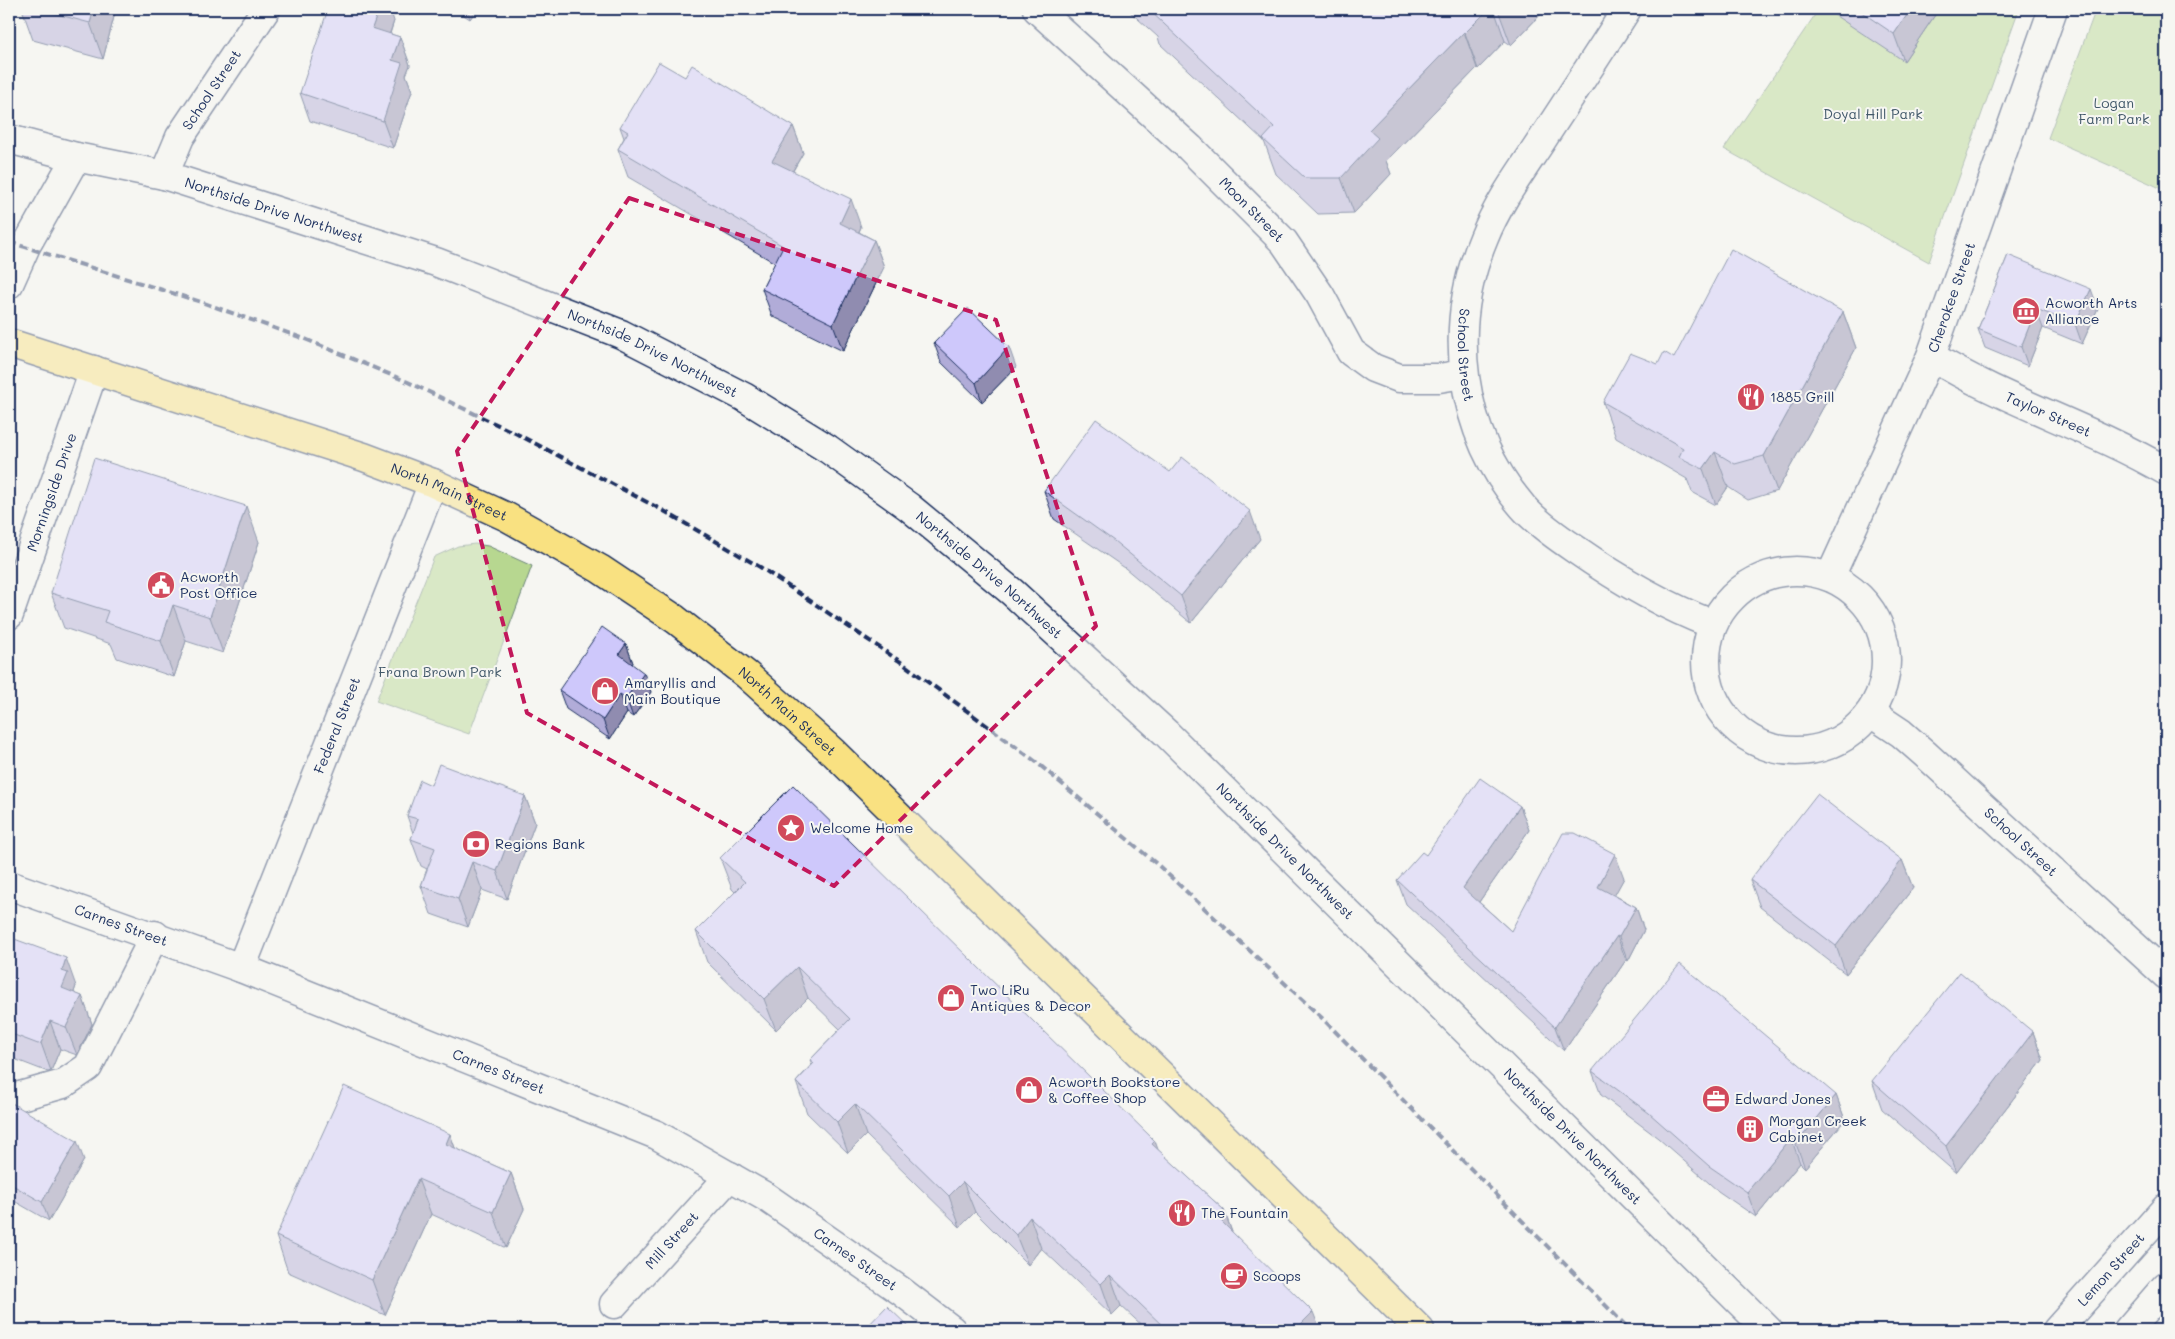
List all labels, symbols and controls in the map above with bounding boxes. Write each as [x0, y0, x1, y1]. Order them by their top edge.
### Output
street label: School Street [177, 46, 245, 134]
park label: Logan Farm Park [2079, 93, 2149, 128]
park label: Doyal Hill Park [1823, 104, 1923, 123]
street label: Northside Drive Northwest [183, 172, 366, 247]
street label: Moon Street [1215, 173, 1289, 246]
street label: Cherokee Street [1923, 240, 1979, 355]
place label: Acworth Arts Alliance [2045, 293, 2137, 328]
museum icon: Acworth Arts Alliance [2011, 296, 2041, 326]
street label: Northside Drive Northwest [565, 304, 741, 401]
street label: School Street [1454, 307, 1479, 403]
restaurant icon: 1885 Grill [1736, 382, 1766, 412]
place label: 1885 Grill [1770, 387, 1835, 406]
street label: Taylor Street [2002, 387, 2094, 441]
street label: Morningside Drive [22, 430, 81, 554]
street label: North Main Street [388, 458, 511, 525]
street label: Northside Drive Northwest [912, 507, 1067, 642]
place label: Acworth Post Office [180, 567, 257, 602]
public building icon: Acworth Post Office [146, 570, 176, 600]
park label: Frana Brown Park [378, 662, 502, 681]
street label: North Main Street [735, 662, 841, 760]
place label: Amaryllis and Main Boutique [624, 673, 721, 708]
street label: Federal Street [309, 674, 364, 776]
shop icon: Amaryllis and Main Boutique [590, 676, 620, 706]
street label: Northside Drive Northwest [1212, 778, 1358, 923]
street label: School Street [1980, 803, 2062, 880]
place icon: Welcome Home [776, 813, 806, 843]
place label: Welcome Home [810, 818, 913, 837]
bank icon: Regions Bank [461, 829, 491, 859]
place label: Regions Bank [495, 834, 585, 853]
street label: Carnes Street [72, 899, 171, 950]
place label: Two LiRu Antiques & Decor [970, 980, 1091, 1015]
shop icon: Two LiRu Antiques & Decor [936, 983, 966, 1013]
street label: Carnes Street [450, 1044, 548, 1098]
street label: Northside Drive Northwest [1500, 1063, 1646, 1208]
place label: Acworth Bookstore & Coffee Shop [1048, 1072, 1180, 1107]
shop icon: Acworth Bookstore & Coffee Shop [1014, 1075, 1044, 1105]
office icon: Edward Jones [1701, 1084, 1731, 1114]
place label: Edward Jones [1735, 1089, 1831, 1108]
place label: Morgan Creek Cabinet [1769, 1111, 1866, 1146]
building icon: Morgan Creek Cabinet [1735, 1114, 1765, 1144]
restaurant icon: The Fountain [1167, 1198, 1197, 1228]
place label: The Fountain [1201, 1203, 1288, 1222]
street label: Mill Street [640, 1207, 702, 1273]
street label: Carnes Street [810, 1223, 901, 1295]
street label: Lemon Street [2073, 1228, 2148, 1310]
cafe icon: Scoops [1219, 1261, 1249, 1291]
place label: Scoops [1253, 1266, 1301, 1285]

